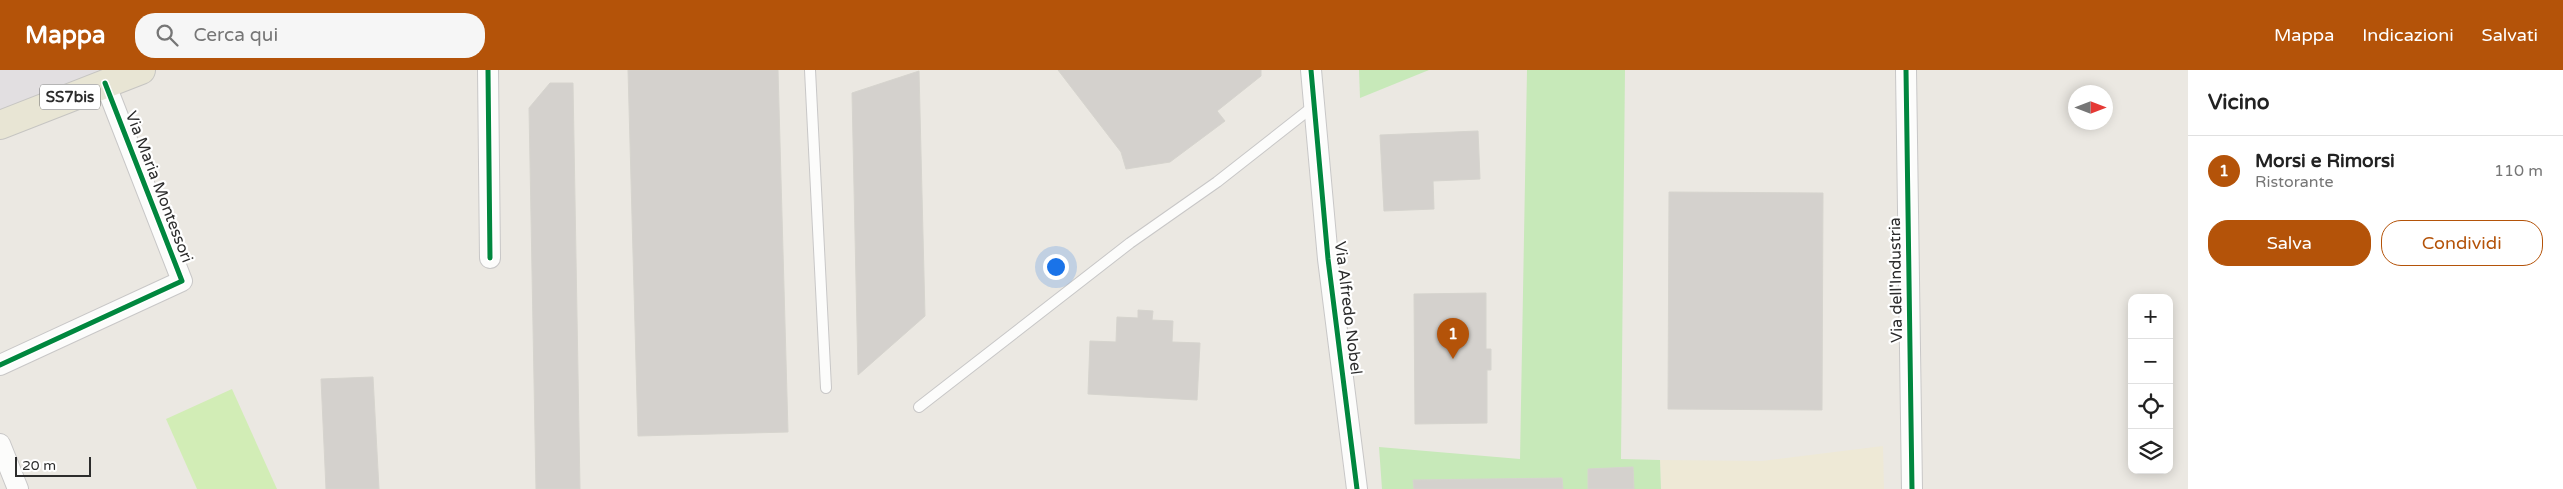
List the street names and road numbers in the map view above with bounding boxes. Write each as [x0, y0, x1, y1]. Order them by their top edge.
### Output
road number: SS7bis [40, 85, 100, 110]
street label: Via Maria Montessori [121, 108, 197, 266]
street label: Via dell'Industria [1885, 217, 1907, 343]
street label: Via Alfredo Nobel [1330, 240, 1366, 376]

